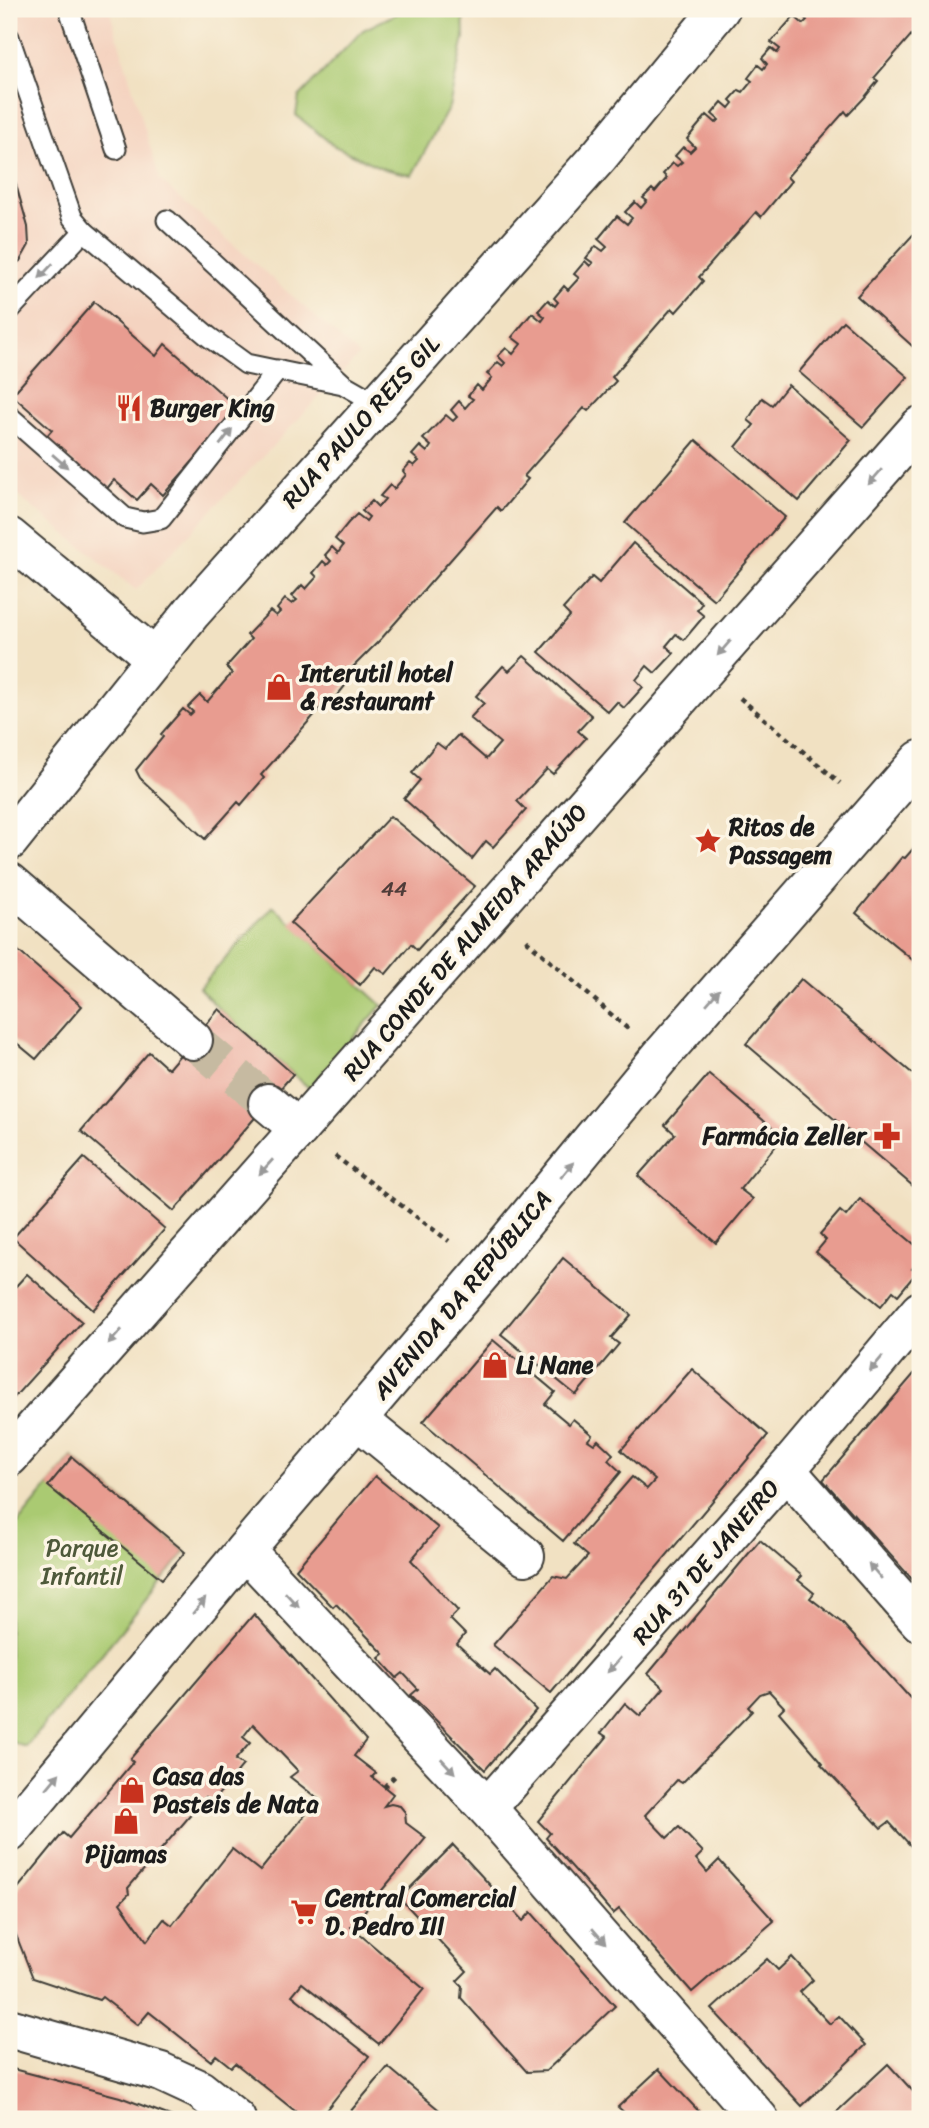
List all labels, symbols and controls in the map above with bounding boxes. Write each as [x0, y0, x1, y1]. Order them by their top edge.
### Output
one-way arrow [39, 262, 55, 279]
street label: RUA PAULO REIS GIL [271, 326, 451, 518]
place label: Burger King [150, 387, 275, 429]
restaurant icon: Burger King [114, 393, 144, 423]
one-way arrow [218, 428, 232, 446]
one-way arrow [51, 453, 69, 469]
one-way arrow [867, 468, 883, 486]
one-way arrow [717, 639, 733, 656]
place label: Interutil hotel & restaurant [298, 652, 454, 722]
shop icon: Interutil hotel & restaurant [264, 672, 294, 702]
street label: RUA CONDE DE ALMEIDA ARAÚJO [332, 793, 598, 1091]
place label: Ritos de Passagem [728, 806, 832, 876]
place icon: Ritos de Passagem [693, 826, 723, 856]
house number: 44 [381, 870, 407, 908]
one-way arrow [705, 988, 720, 1005]
place label: Farmácia Zeller [701, 1115, 868, 1157]
pharmacy icon: Farmácia Zeller [872, 1121, 902, 1151]
one-way arrow [258, 1158, 274, 1175]
one-way arrow [559, 1162, 574, 1180]
street label: AVENIDA DA REPÚBLICA [361, 1181, 563, 1410]
one-way arrow [108, 1329, 123, 1346]
place label: Li Nane [516, 1344, 594, 1386]
shop icon: Li Nane [480, 1350, 510, 1380]
one-way arrow [869, 1355, 884, 1372]
street label: RUA 31 DE JANEIRO [621, 1469, 791, 1655]
park label: Parque Infantil [40, 1527, 124, 1597]
one-way arrow [868, 1562, 883, 1579]
one-way arrow [283, 1591, 299, 1608]
one-way arrow [191, 1598, 206, 1615]
one-way arrow [607, 1656, 622, 1673]
place label: Casa das Pasteis de Nata [152, 1755, 320, 1825]
one-way arrow [439, 1757, 455, 1774]
one-way arrow [45, 1772, 60, 1790]
shop icon: Casa das Pasteis de Nata [117, 1775, 147, 1805]
shop icon: Pijamas [111, 1806, 141, 1836]
place label: Pijamas [85, 1833, 168, 1875]
place label: Central Comercial D. Pedro III [324, 1877, 517, 1947]
supermarket icon: Central Comercial D. Pedro III [289, 1897, 319, 1927]
one-way arrow [591, 1927, 607, 1945]

